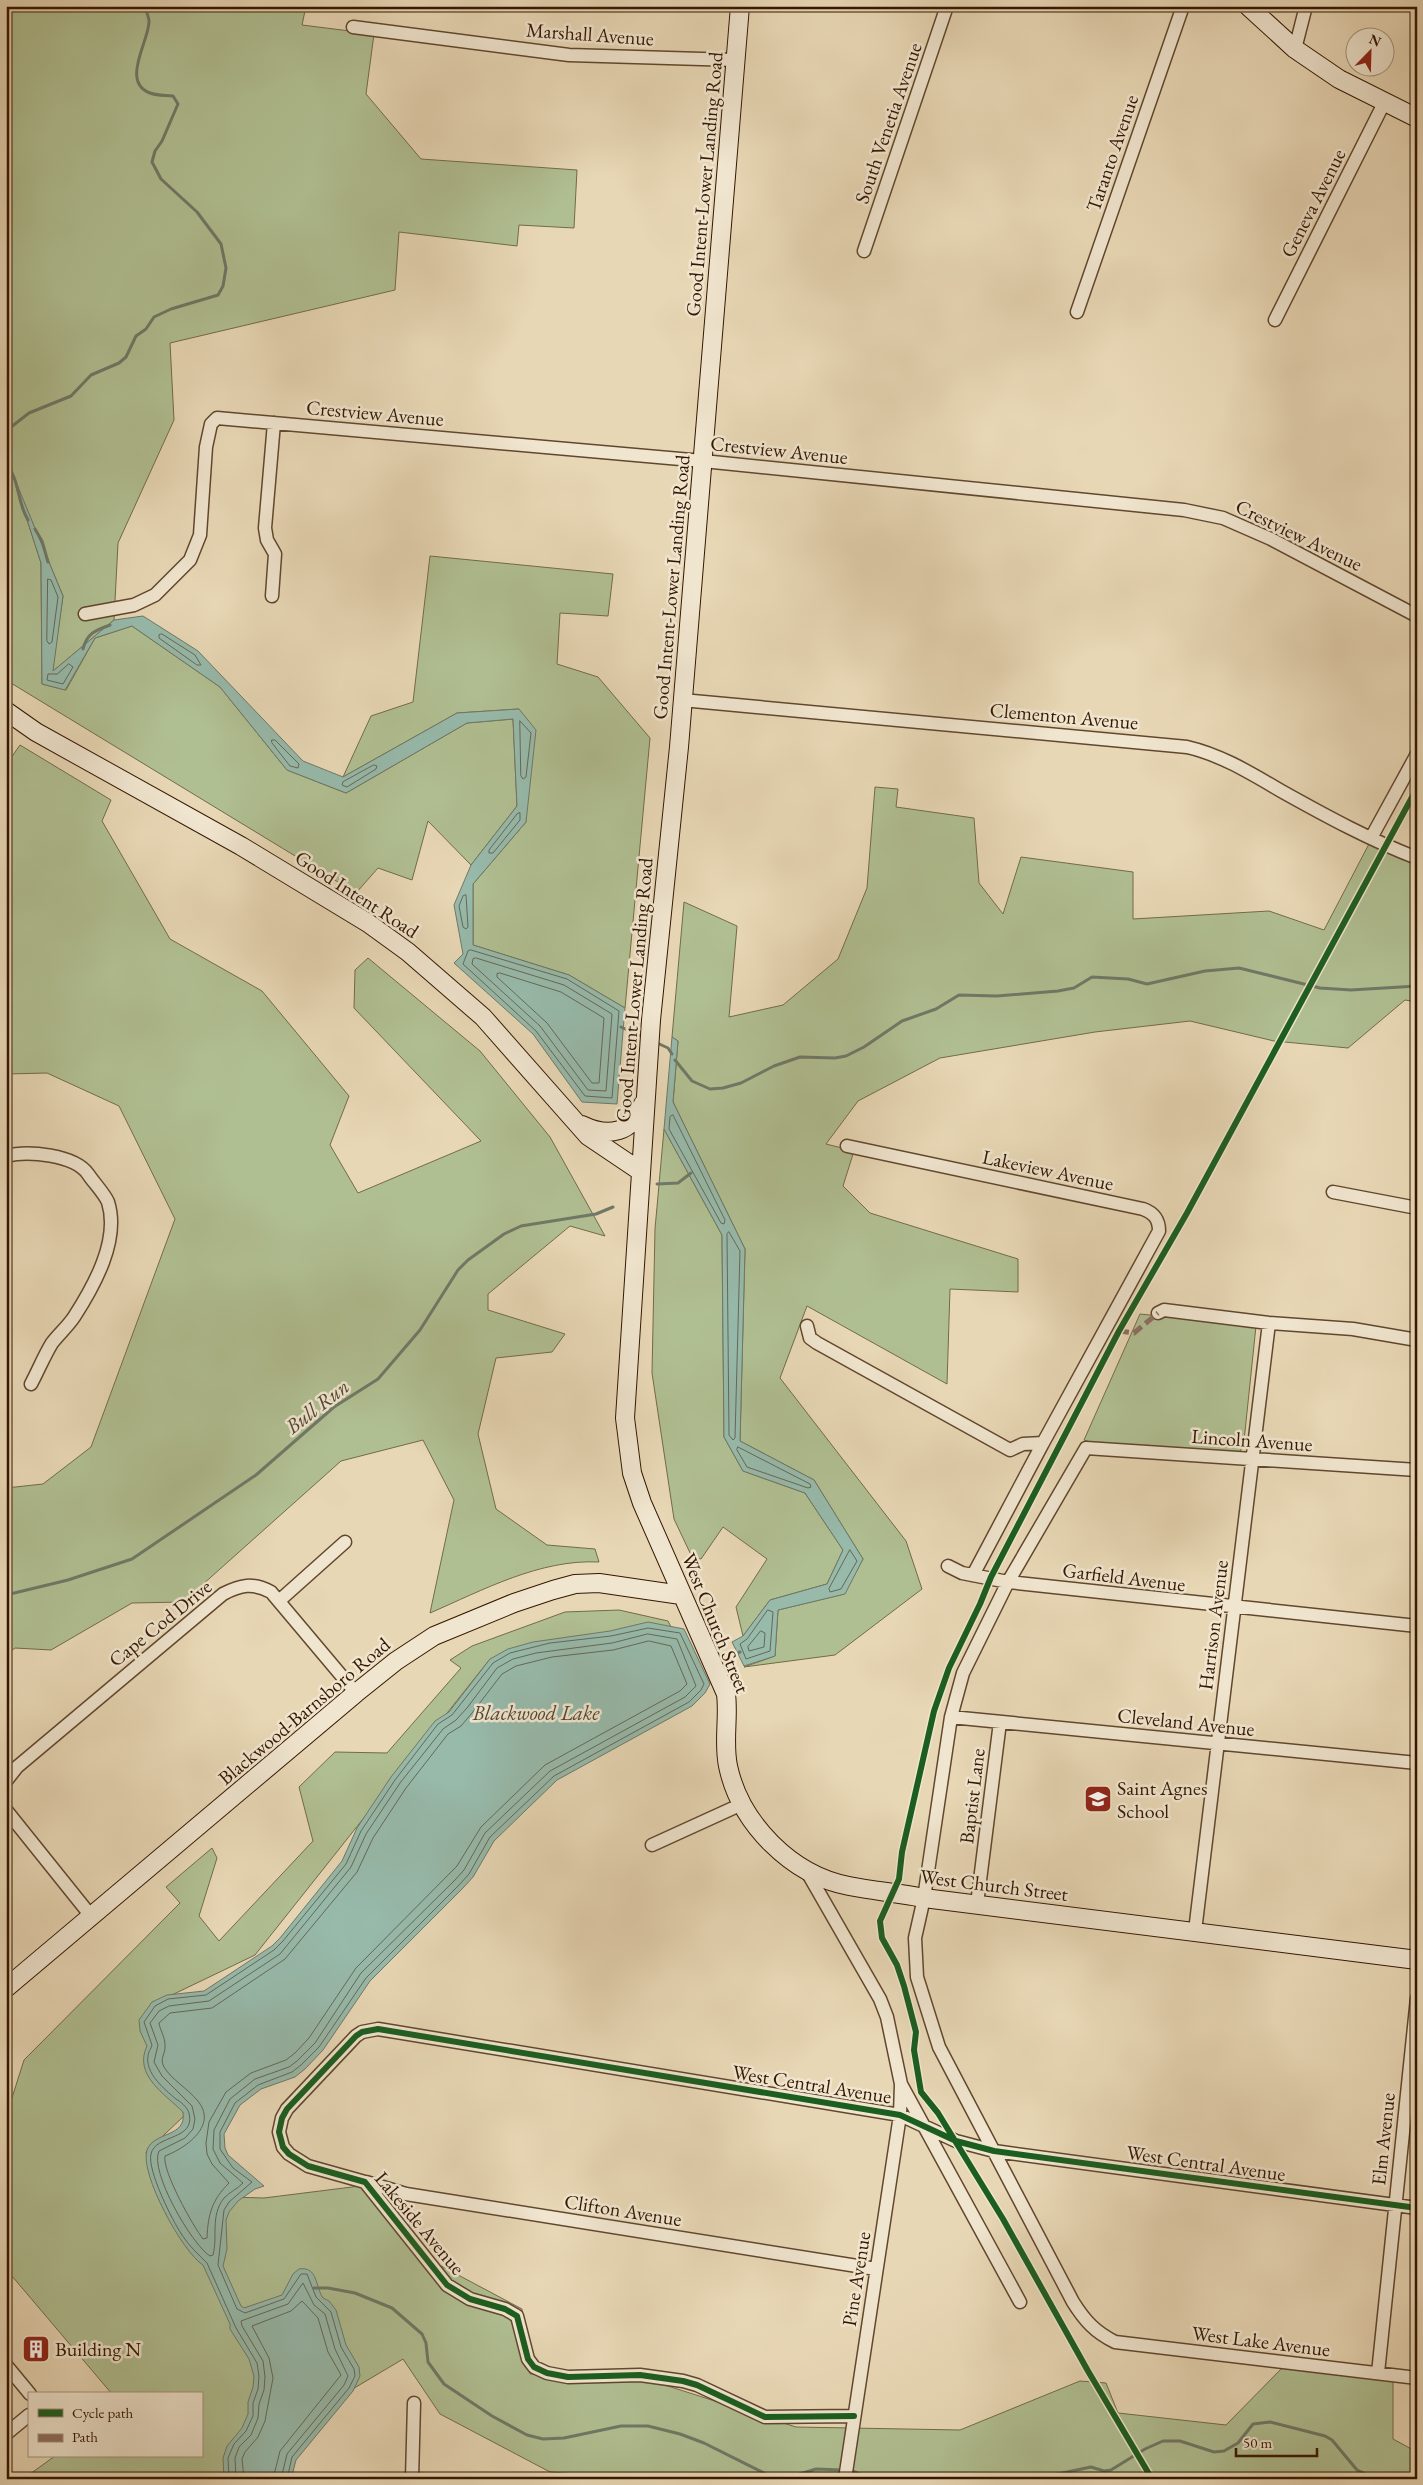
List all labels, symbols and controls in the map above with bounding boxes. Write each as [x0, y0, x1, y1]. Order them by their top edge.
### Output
street label: Marshall Avenue [525, 17, 655, 51]
north arrow [1346, 28, 1396, 78]
text: N [1366, 30, 1384, 51]
street label: South Venetia Avenue [848, 39, 928, 207]
street label: Good Intent-Lower Landing Road [679, 50, 729, 317]
street label: Taranto Avenue [1080, 91, 1144, 215]
street label: Geneva Avenue [1274, 144, 1352, 262]
street label: Crestview Avenue [305, 394, 445, 432]
street label: Crestview Avenue [709, 430, 849, 470]
street label: Good Intent-Lower Landing Road [646, 453, 696, 720]
street label: Crestview Avenue [1231, 493, 1367, 577]
street label: Clementon Avenue [989, 697, 1139, 735]
street label: Good Intent Road [290, 844, 425, 944]
street label: Good Intent-Lower Landing Road [609, 856, 659, 1123]
street label: Lakeview Avenue [980, 1143, 1116, 1197]
water label: Bull Run [279, 1373, 354, 1440]
street label: Lincoln Avenue [1191, 1423, 1314, 1457]
street label: West Church Street [676, 1549, 756, 1698]
street label: Garfield Avenue [1061, 1557, 1187, 1597]
street label: Harrison Avenue [1192, 1558, 1234, 1691]
street label: Cape Cod Drive [103, 1573, 217, 1673]
street label: Blackwood-Barnsboro Road [213, 1631, 396, 1791]
water label: Blackwood Lake [472, 1699, 600, 1726]
street label: Cleveland Avenue [1116, 1702, 1256, 1742]
street label: Baptist Lane [953, 1747, 991, 1845]
place label: Saint Agnes School [1117, 1775, 1207, 1824]
school or university icon: Saint Agnes School [1083, 1784, 1113, 1814]
street label: West Church Street [918, 1863, 1070, 1907]
street label: West Central Avenue [731, 2059, 894, 2109]
street label: Elm Avenue [1365, 2091, 1401, 2187]
street label: West Central Avenue [1125, 2139, 1288, 2187]
street label: Lakeside Avenue [369, 2166, 471, 2280]
street label: Clifton Avenue [562, 2188, 684, 2232]
street label: Pine Avenue [836, 2230, 876, 2328]
street label: West Lake Avenue [1190, 2320, 1332, 2362]
building icon: Building N [21, 2334, 51, 2364]
place label: Building N [55, 2336, 141, 2362]
legend [28, 2392, 202, 2458]
text: Cycle path [72, 2403, 134, 2422]
scale bar [1236, 2425, 1317, 2457]
text: Path [72, 2427, 98, 2446]
text: 50 m [1243, 2433, 1272, 2452]

